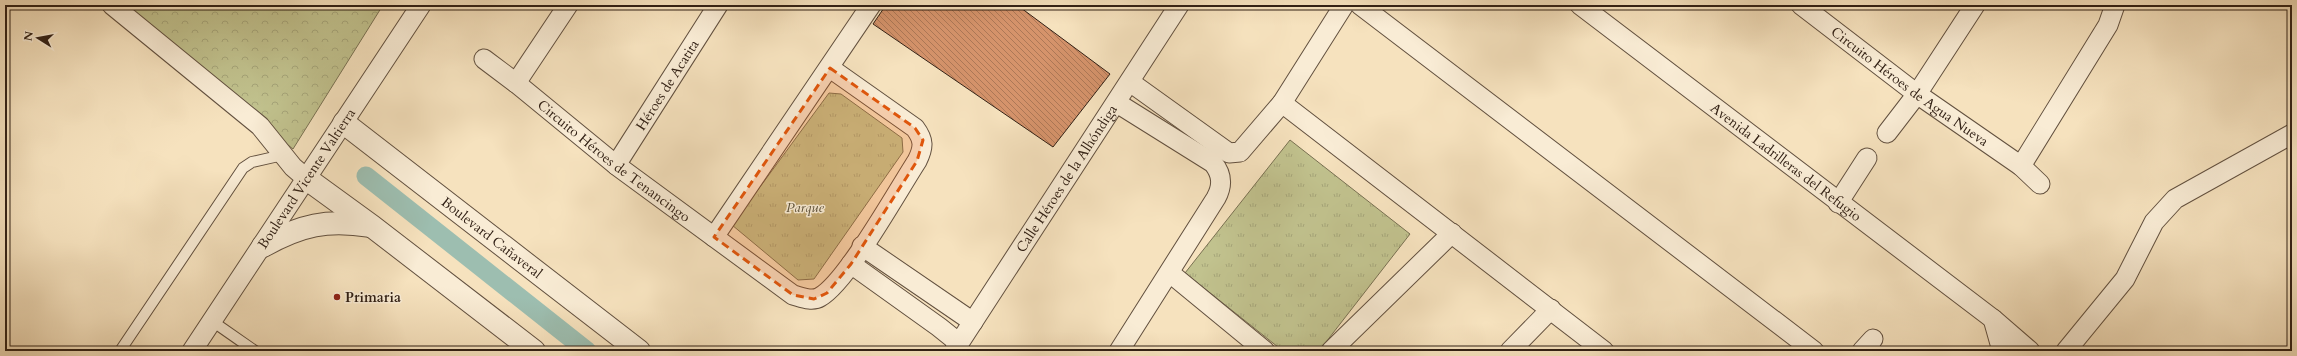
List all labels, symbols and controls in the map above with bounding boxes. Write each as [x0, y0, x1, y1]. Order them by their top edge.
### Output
north arrow [18, 18, 58, 58]
street label: Circuito Héroes de Agua Nueva [1827, 22, 1992, 151]
text: N [20, 30, 37, 42]
street label: Héroes de Acatita [631, 36, 704, 134]
street label: Circuito Héroes de Tenancingo [533, 95, 694, 227]
street label: Avenida Ladrilleras del Refugio [1706, 99, 1866, 226]
street label: Calle Héroes de la Alhóndiga [1012, 101, 1122, 256]
street label: Boulevard Vicente Valtierra [253, 105, 360, 253]
street label: Boulevard Cañaveral [437, 193, 547, 283]
park label: Parque [786, 198, 825, 217]
place label: Primaria [345, 288, 401, 307]
marker: Primaria [332, 292, 342, 302]

